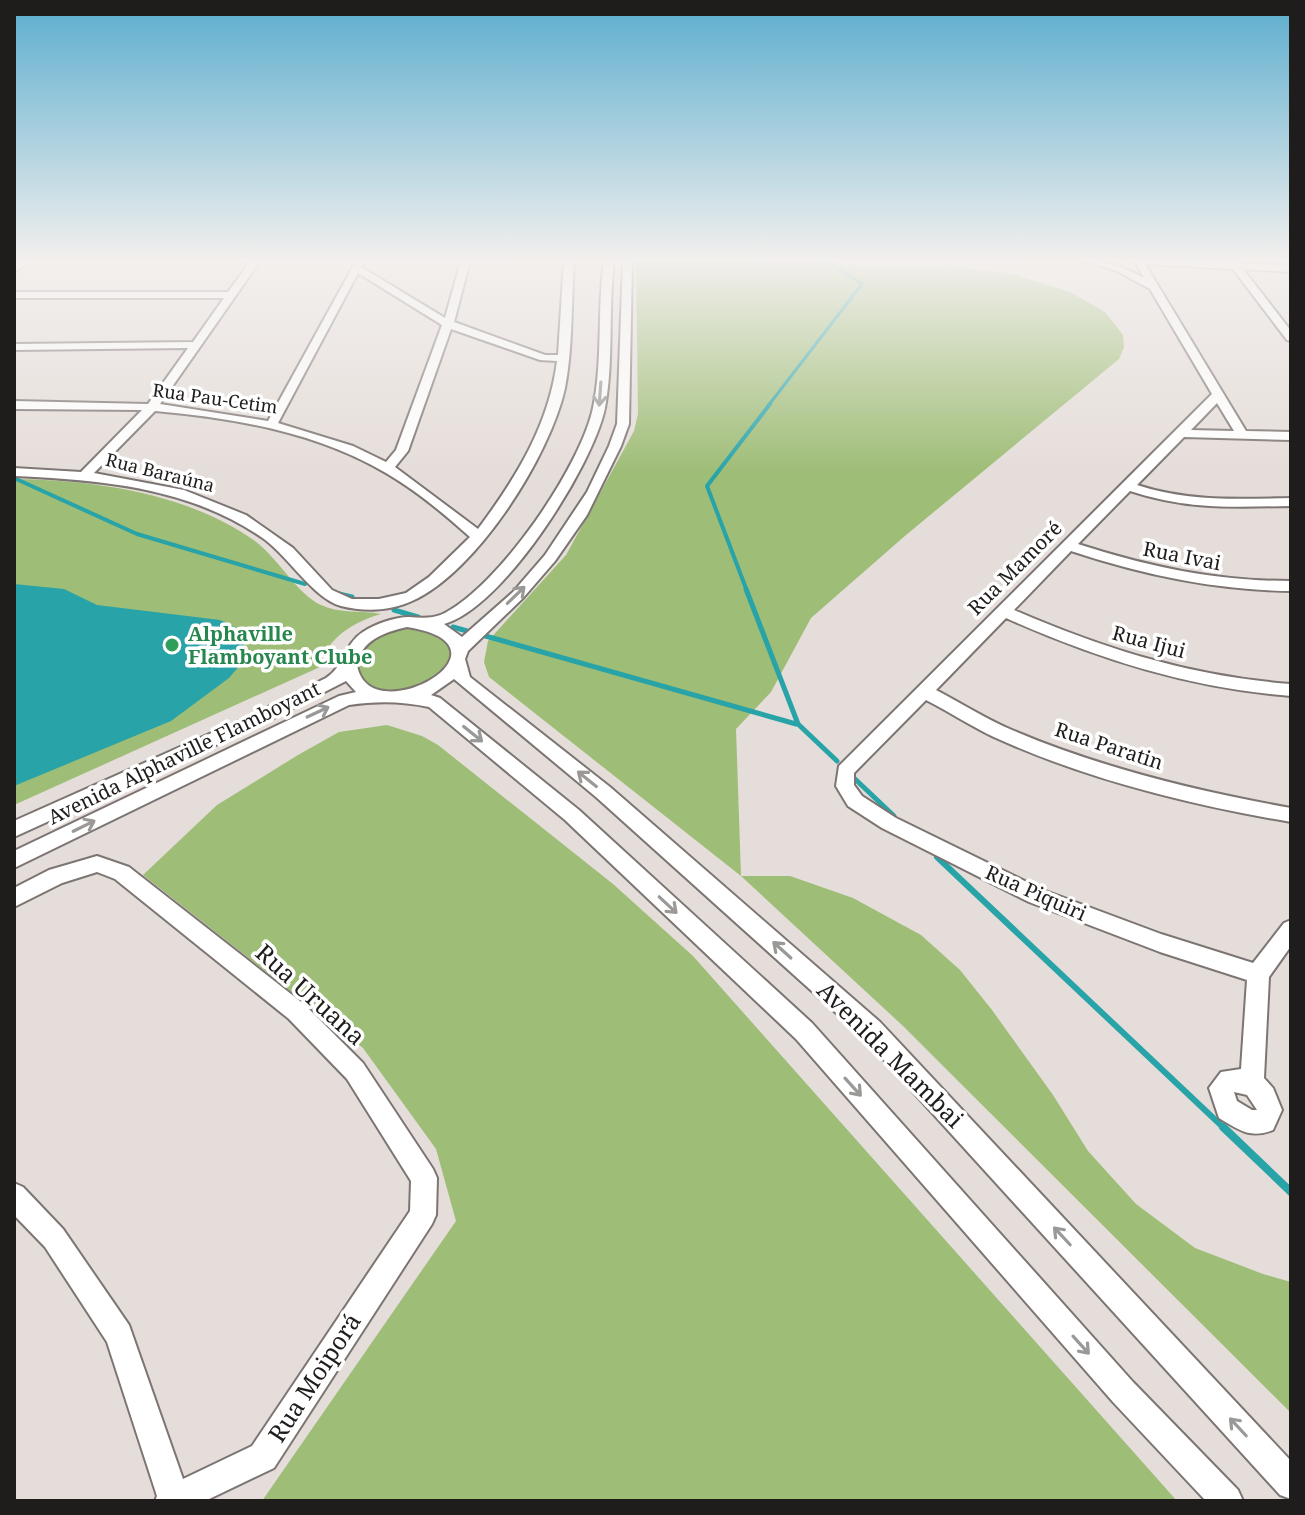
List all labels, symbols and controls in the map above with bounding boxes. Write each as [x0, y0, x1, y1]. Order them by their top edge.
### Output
street label: Rua Pau-Cetim [151, 377, 279, 419]
one-way arrow [592, 380, 607, 407]
street label: Rua Baraúna [103, 447, 217, 497]
street label: Rua Mamoré [962, 515, 1068, 621]
street label: Rua Ivai [1141, 535, 1224, 576]
one-way arrow [506, 587, 526, 605]
street label: Rua Ijui [1110, 619, 1189, 664]
place label: Alphaville Flamboyant Clube [188, 620, 372, 670]
marker: Alphaville Flamboyant Clube [163, 636, 181, 654]
street label: Avenida Alphaville Flamboyant [43, 675, 325, 830]
one-way arrow [305, 704, 330, 719]
street label: Rua Paratin [1052, 715, 1167, 776]
one-way arrow [462, 725, 483, 742]
one-way arrow [577, 770, 598, 788]
one-way arrow [72, 818, 96, 833]
street label: Rua Piquiri [981, 858, 1092, 927]
one-way arrow [658, 895, 678, 913]
street label: Rua Uruana [249, 936, 373, 1052]
one-way arrow [772, 941, 792, 960]
street label: Avenida Mambai [811, 974, 972, 1135]
one-way arrow [844, 1077, 862, 1097]
one-way arrow [1053, 1226, 1071, 1246]
street label: Rua Moiporá [260, 1306, 368, 1448]
one-way arrow [1072, 1334, 1090, 1354]
one-way arrow [1228, 1417, 1247, 1437]

